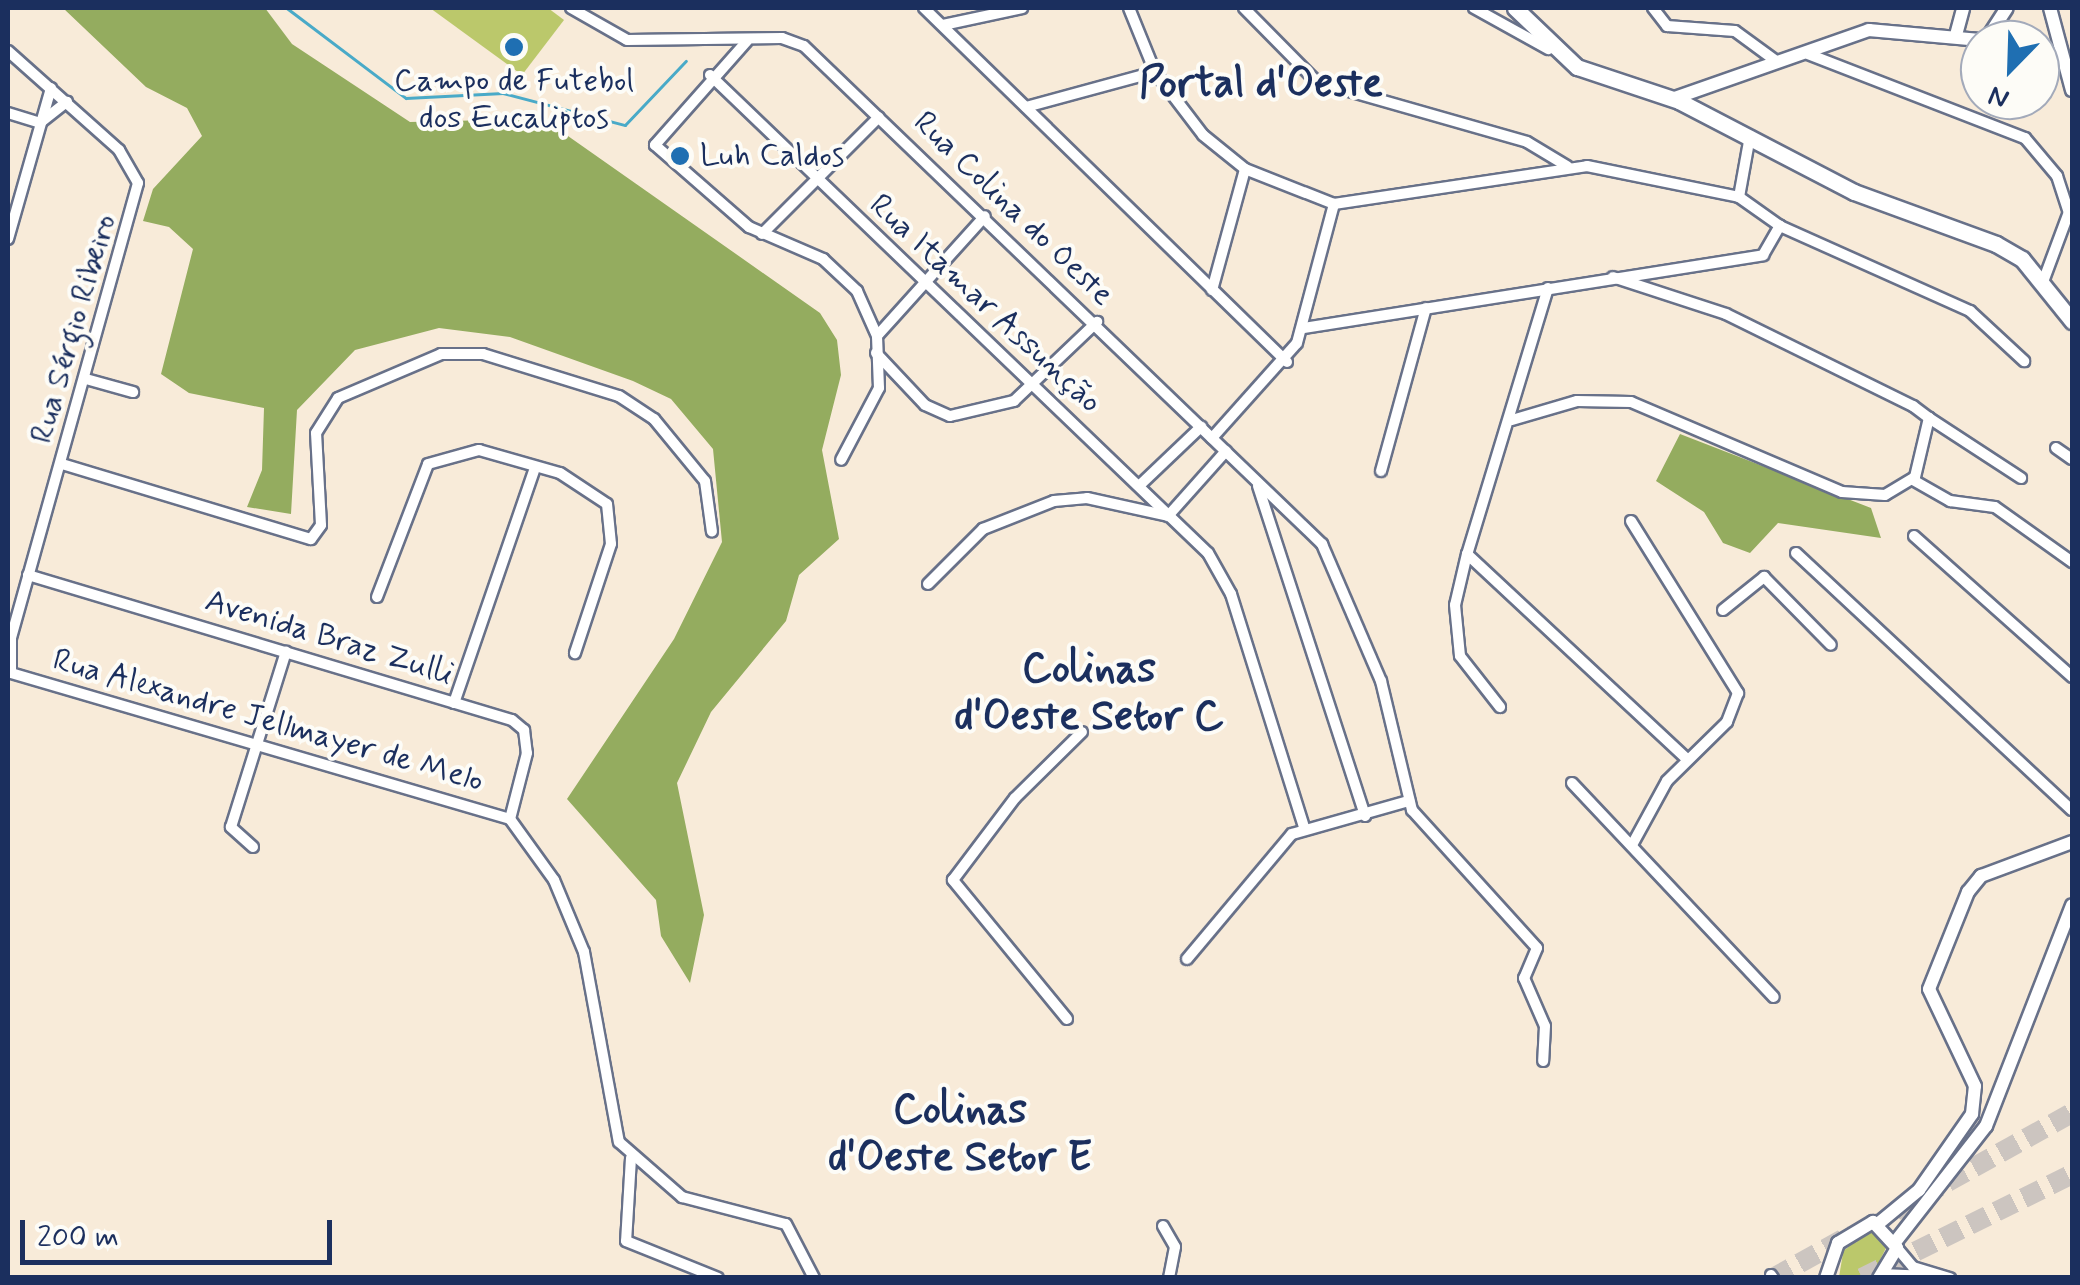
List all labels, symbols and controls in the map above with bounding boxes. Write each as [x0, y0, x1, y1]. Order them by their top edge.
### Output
north arrow [1960, 20, 2060, 120]
marker: Campo de Futebol dos Eucaliptos [503, 36, 525, 58]
district label: Portal d'Oeste [1140, 60, 1382, 110]
place label: Campo de Futebol dos Eucaliptos [395, 63, 633, 138]
text: N [1983, 76, 2015, 117]
street label: Rua Colina do Oeste [905, 103, 1121, 315]
place label: Luh Caldos [700, 137, 850, 175]
marker: Luh Caldos [669, 145, 691, 167]
street label: Rua Itamar Assunção [859, 184, 1111, 424]
street label: Rua Sérgio Ribeiro [23, 210, 125, 448]
street label: Avenida Braz Zulli [201, 582, 457, 694]
street label: Rua Alexandre Jellmayer de Melo [48, 641, 488, 801]
district label: Colinas d'Oeste Setor C [953, 645, 1225, 744]
district label: Colinas d'Oeste Setor E [827, 1086, 1093, 1184]
scale bar [25, 1200, 338, 1262]
text: 200 m [37, 1218, 119, 1257]

